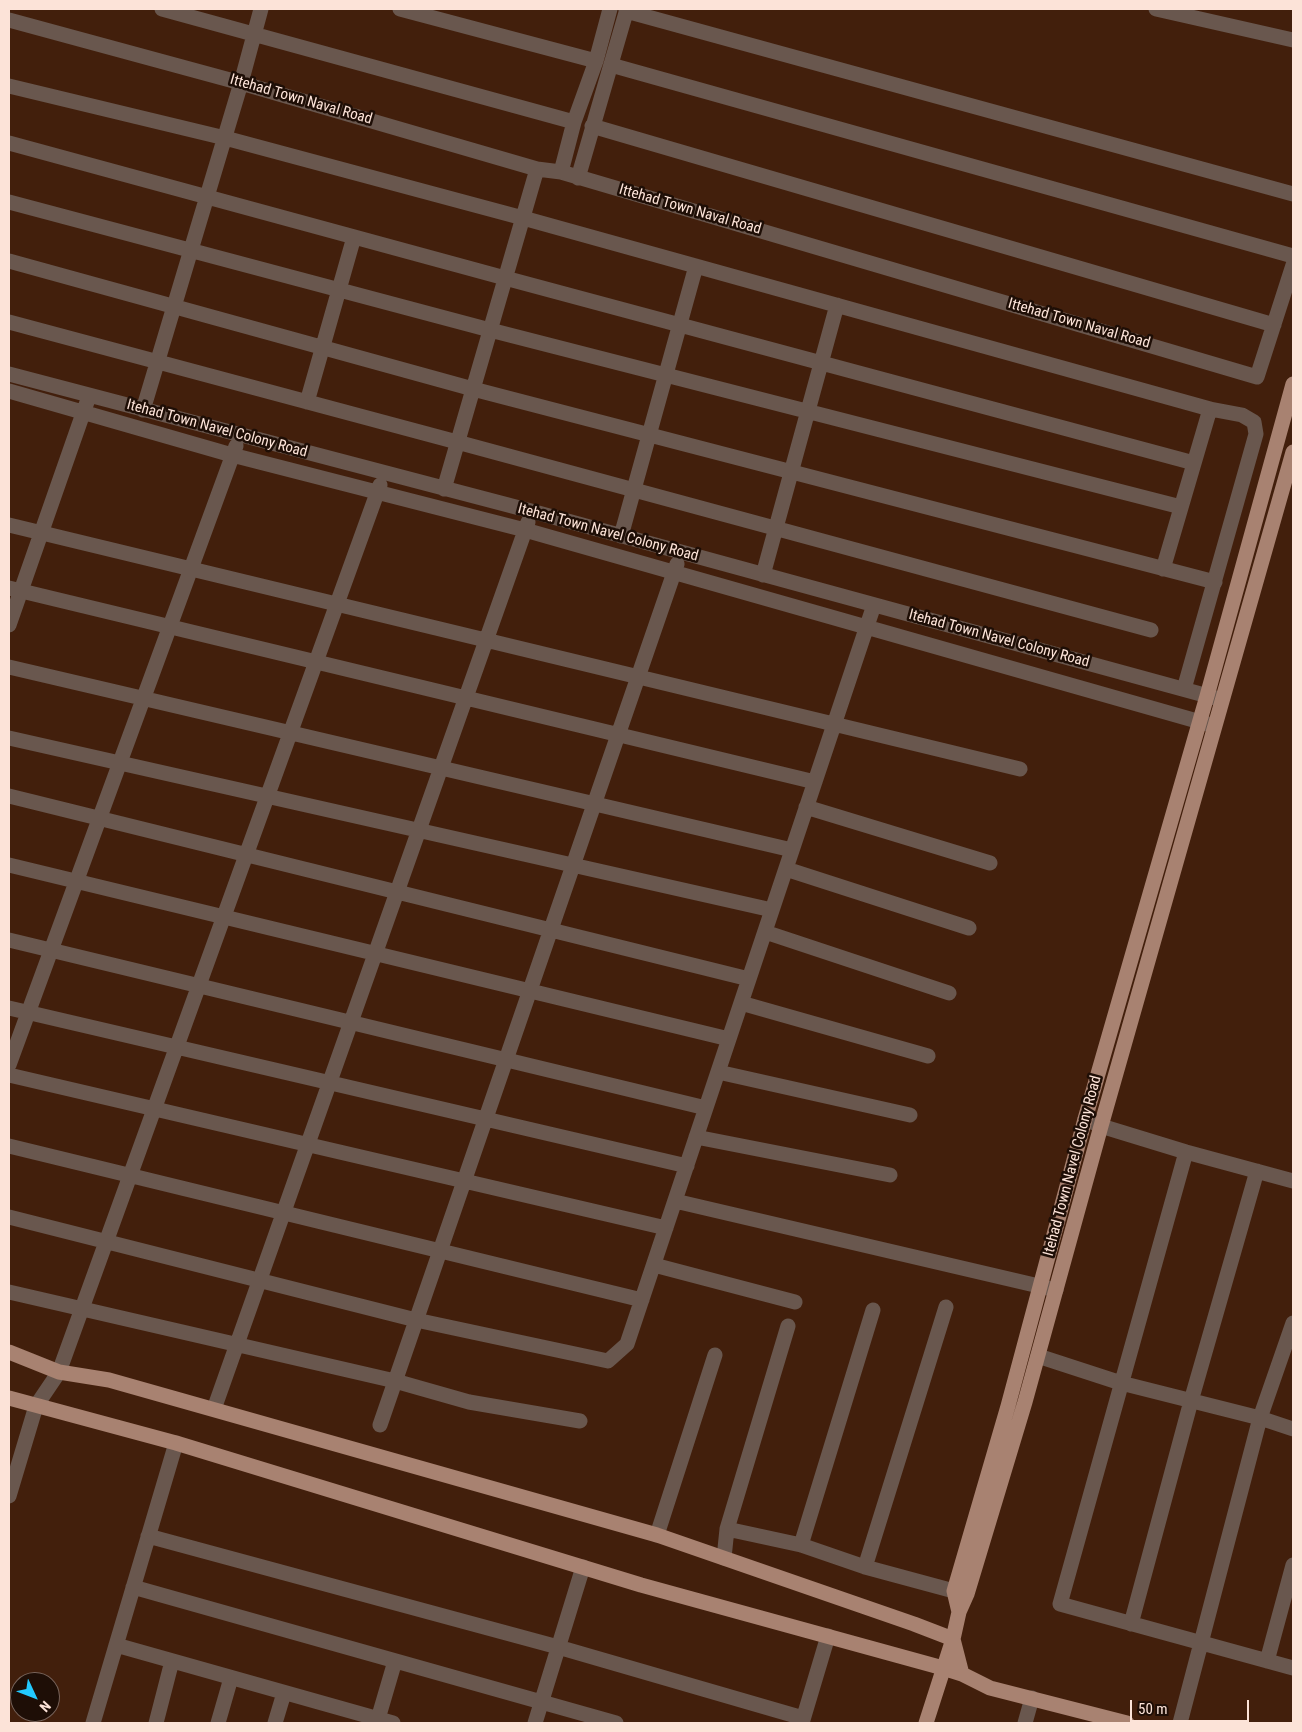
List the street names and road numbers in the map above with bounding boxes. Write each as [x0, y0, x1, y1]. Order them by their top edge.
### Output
street label: Ittehad Town Naval Road [228, 71, 374, 129]
street label: Ittehad Town Naval Road [617, 181, 763, 239]
street label: Ittehad Town Naval Road [1006, 295, 1152, 353]
street label: Itehad Town Navel Colony Road [125, 396, 309, 462]
street label: Itehad Town Navel Colony Road [516, 500, 700, 566]
street label: Itehad Town Navel Colony Road [907, 606, 1091, 672]
street label: Itehad Town Navel Colony Road [1040, 1074, 1106, 1258]

